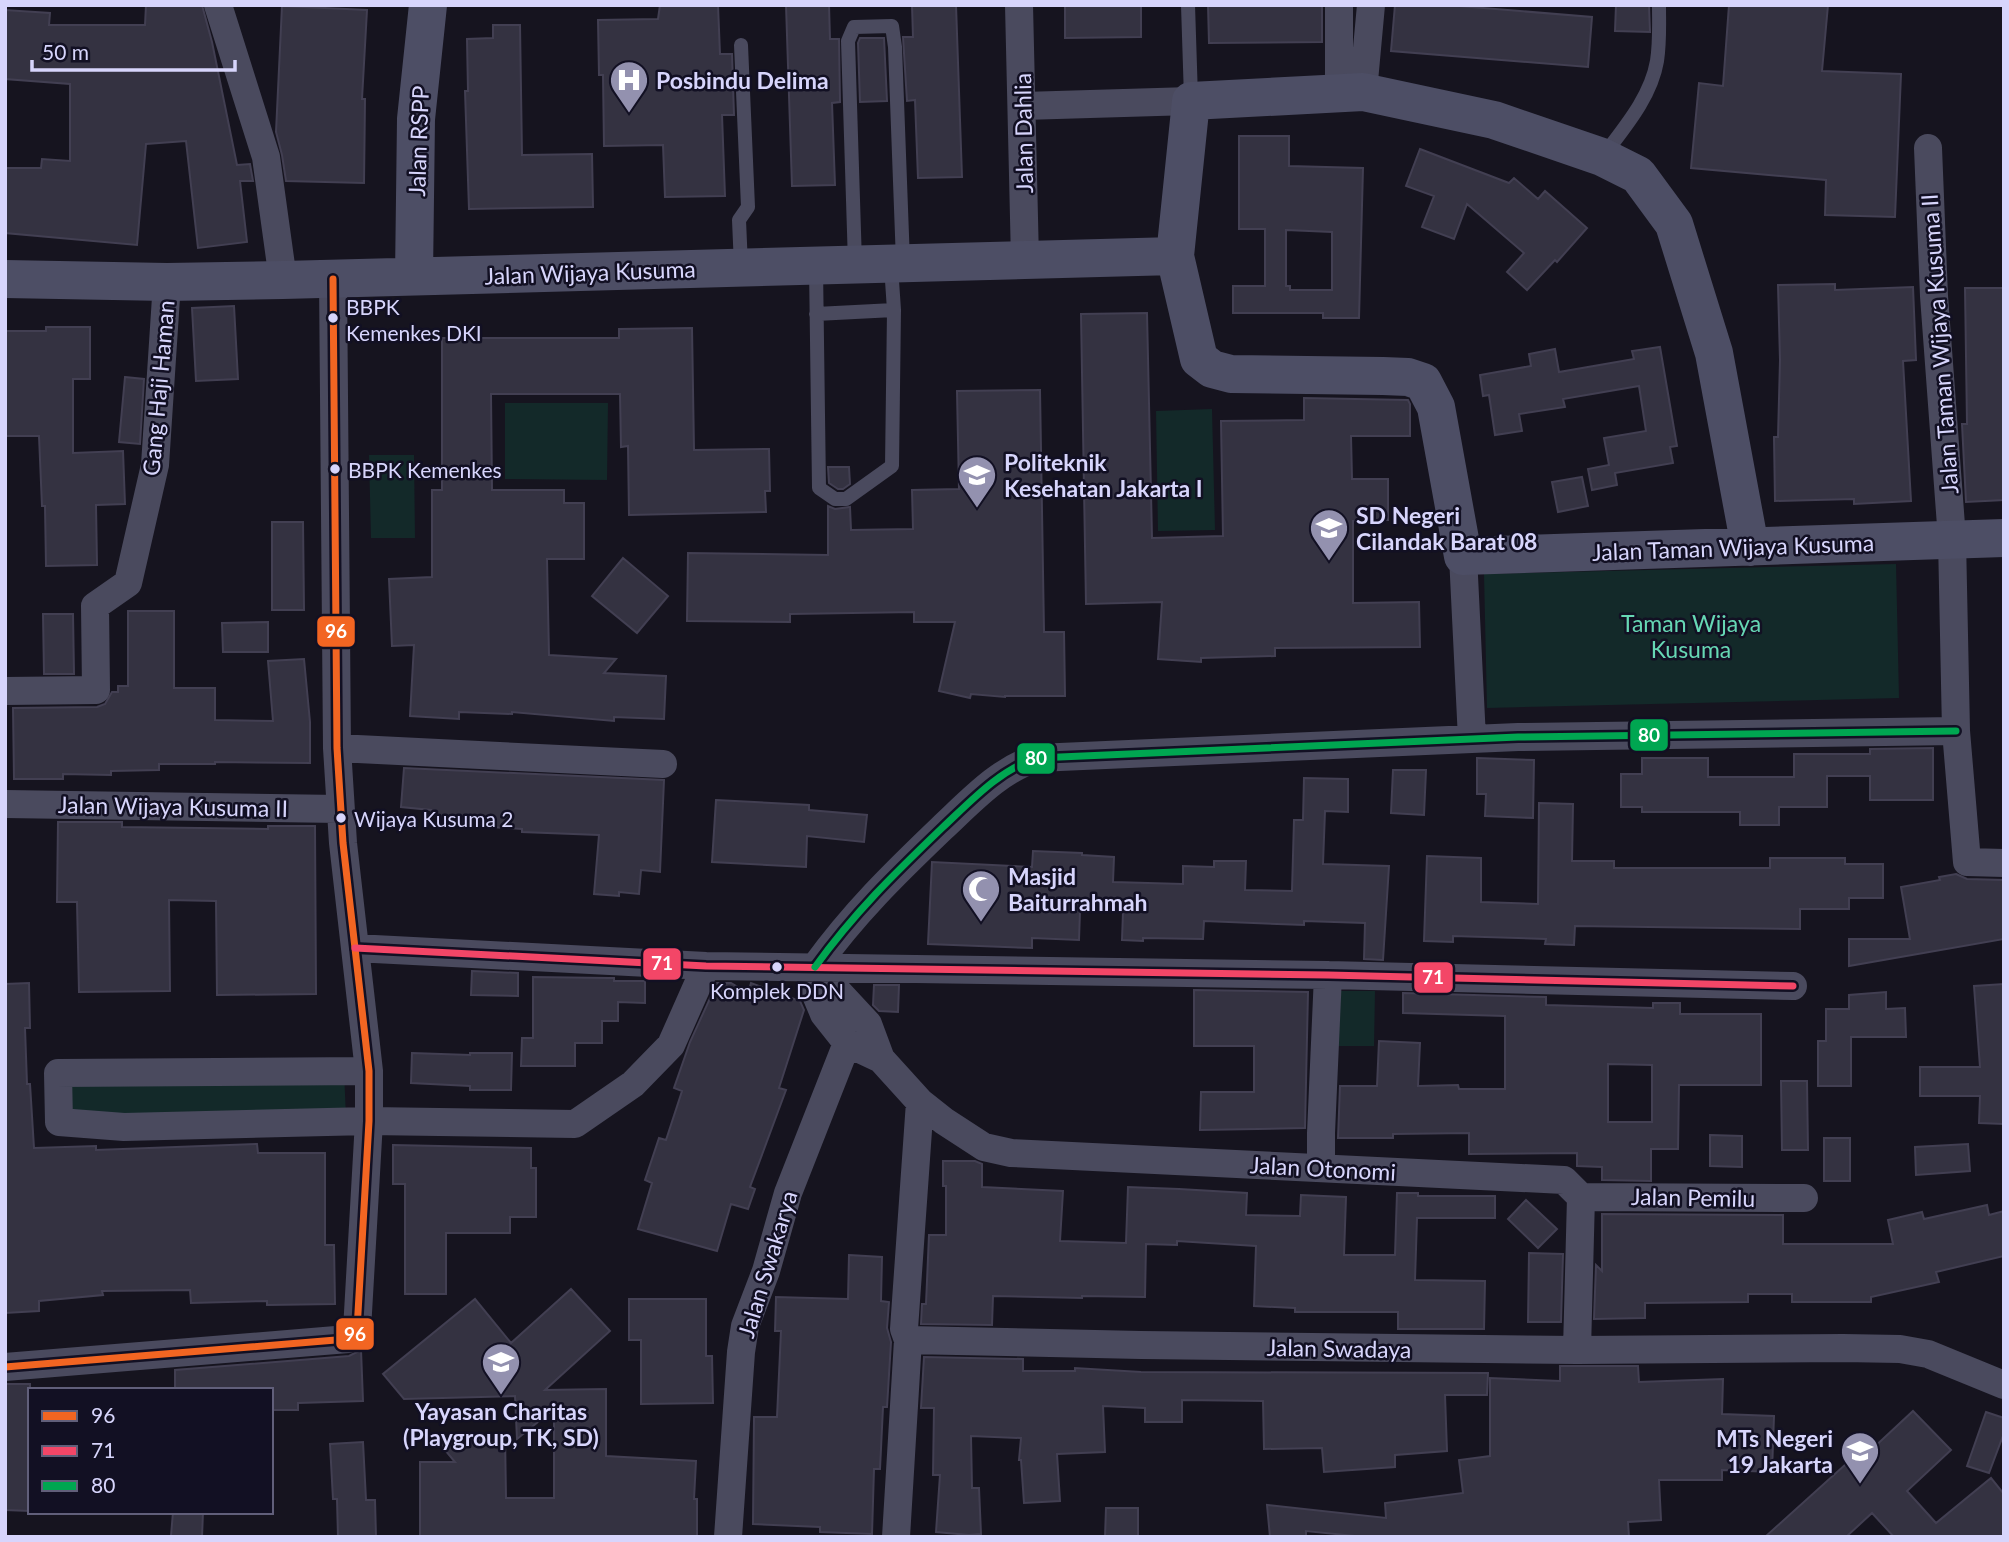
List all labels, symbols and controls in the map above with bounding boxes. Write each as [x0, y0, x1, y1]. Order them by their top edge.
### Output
scale bar [32, 28, 234, 72]
text: 50 m [42, 39, 89, 64]
hospital icon: Posbindu Delima [608, 59, 650, 114]
place label: Posbindu Delima [656, 66, 829, 94]
street label: Jalan Dahlia [1008, 73, 1038, 193]
street label: Jalan RSPP [402, 85, 434, 197]
street label: Jalan Taman Wijaya Kusuma II [1915, 193, 1963, 495]
street label: Jalan Wijaya Kusuma [484, 254, 696, 290]
place label: BBPK Kemenkes DKI [346, 294, 482, 345]
street label: Gang Haji Haman [136, 299, 180, 477]
marker: BBPK Kemenkes DKI [326, 311, 340, 325]
place label: Politeknik Kesehatan Jakarta I [1004, 448, 1203, 502]
school or university icon: Politeknik Kesehatan Jakarta I [956, 454, 998, 509]
place label: BBPK Kemenkes [348, 457, 502, 482]
marker: BBPK Kemenkes [328, 462, 342, 476]
place label: SD Negeri Cilandak Barat 08 [1356, 501, 1537, 555]
school or university icon: SD Negeri Cilandak Barat 08 [1308, 507, 1350, 562]
street label: Jalan Taman Wijaya Kusuma [1591, 528, 1875, 566]
park label: Taman Wijaya Kusuma [1621, 609, 1761, 663]
line badge: 96 [316, 615, 356, 648]
text: 96 [325, 619, 347, 642]
line badge: 80 [1629, 718, 1669, 752]
text: 80 [1638, 723, 1660, 746]
line badge: 80 [1016, 742, 1056, 775]
text: 80 [1025, 746, 1047, 769]
street label: Jalan Wijaya Kusuma II [58, 790, 288, 822]
place label: Wijaya Kusuma 2 [354, 806, 514, 831]
marker: Wijaya Kusuma 2 [334, 811, 348, 825]
place label: Masjid Baiturrahmah [1008, 862, 1148, 916]
mosque icon: Masjid Baiturrahmah [960, 868, 1002, 923]
line badge: 71 [642, 947, 682, 981]
text: 71 [651, 951, 673, 974]
marker: Komplek DDN [770, 960, 784, 974]
line badge: 71 [1413, 961, 1454, 994]
text: 71 [1422, 965, 1444, 988]
place label: Komplek DDN [710, 978, 844, 1003]
street label: Jalan Otonomi [1249, 1150, 1397, 1186]
street label: Jalan Pemilu [1631, 1182, 1755, 1212]
street label: Jalan Swakarya [731, 1187, 803, 1341]
line badge: 96 [335, 1317, 375, 1351]
text: 96 [344, 1322, 366, 1345]
street label: Jalan Swadaya [1266, 1333, 1412, 1363]
school or university icon: Yayasan Charitas (Playgroup, TK, SD) [480, 1341, 522, 1396]
legend [28, 1388, 273, 1514]
place label: Yayasan Charitas (Playgroup, TK, SD) [403, 1397, 599, 1451]
text: 96 [91, 1402, 115, 1427]
place label: MTs Negeri 19 Jakarta [1716, 1424, 1833, 1478]
school or university icon: MTs Negeri 19 Jakarta [1839, 1430, 1881, 1485]
text: 71 [91, 1437, 115, 1462]
text: 80 [91, 1472, 115, 1497]

